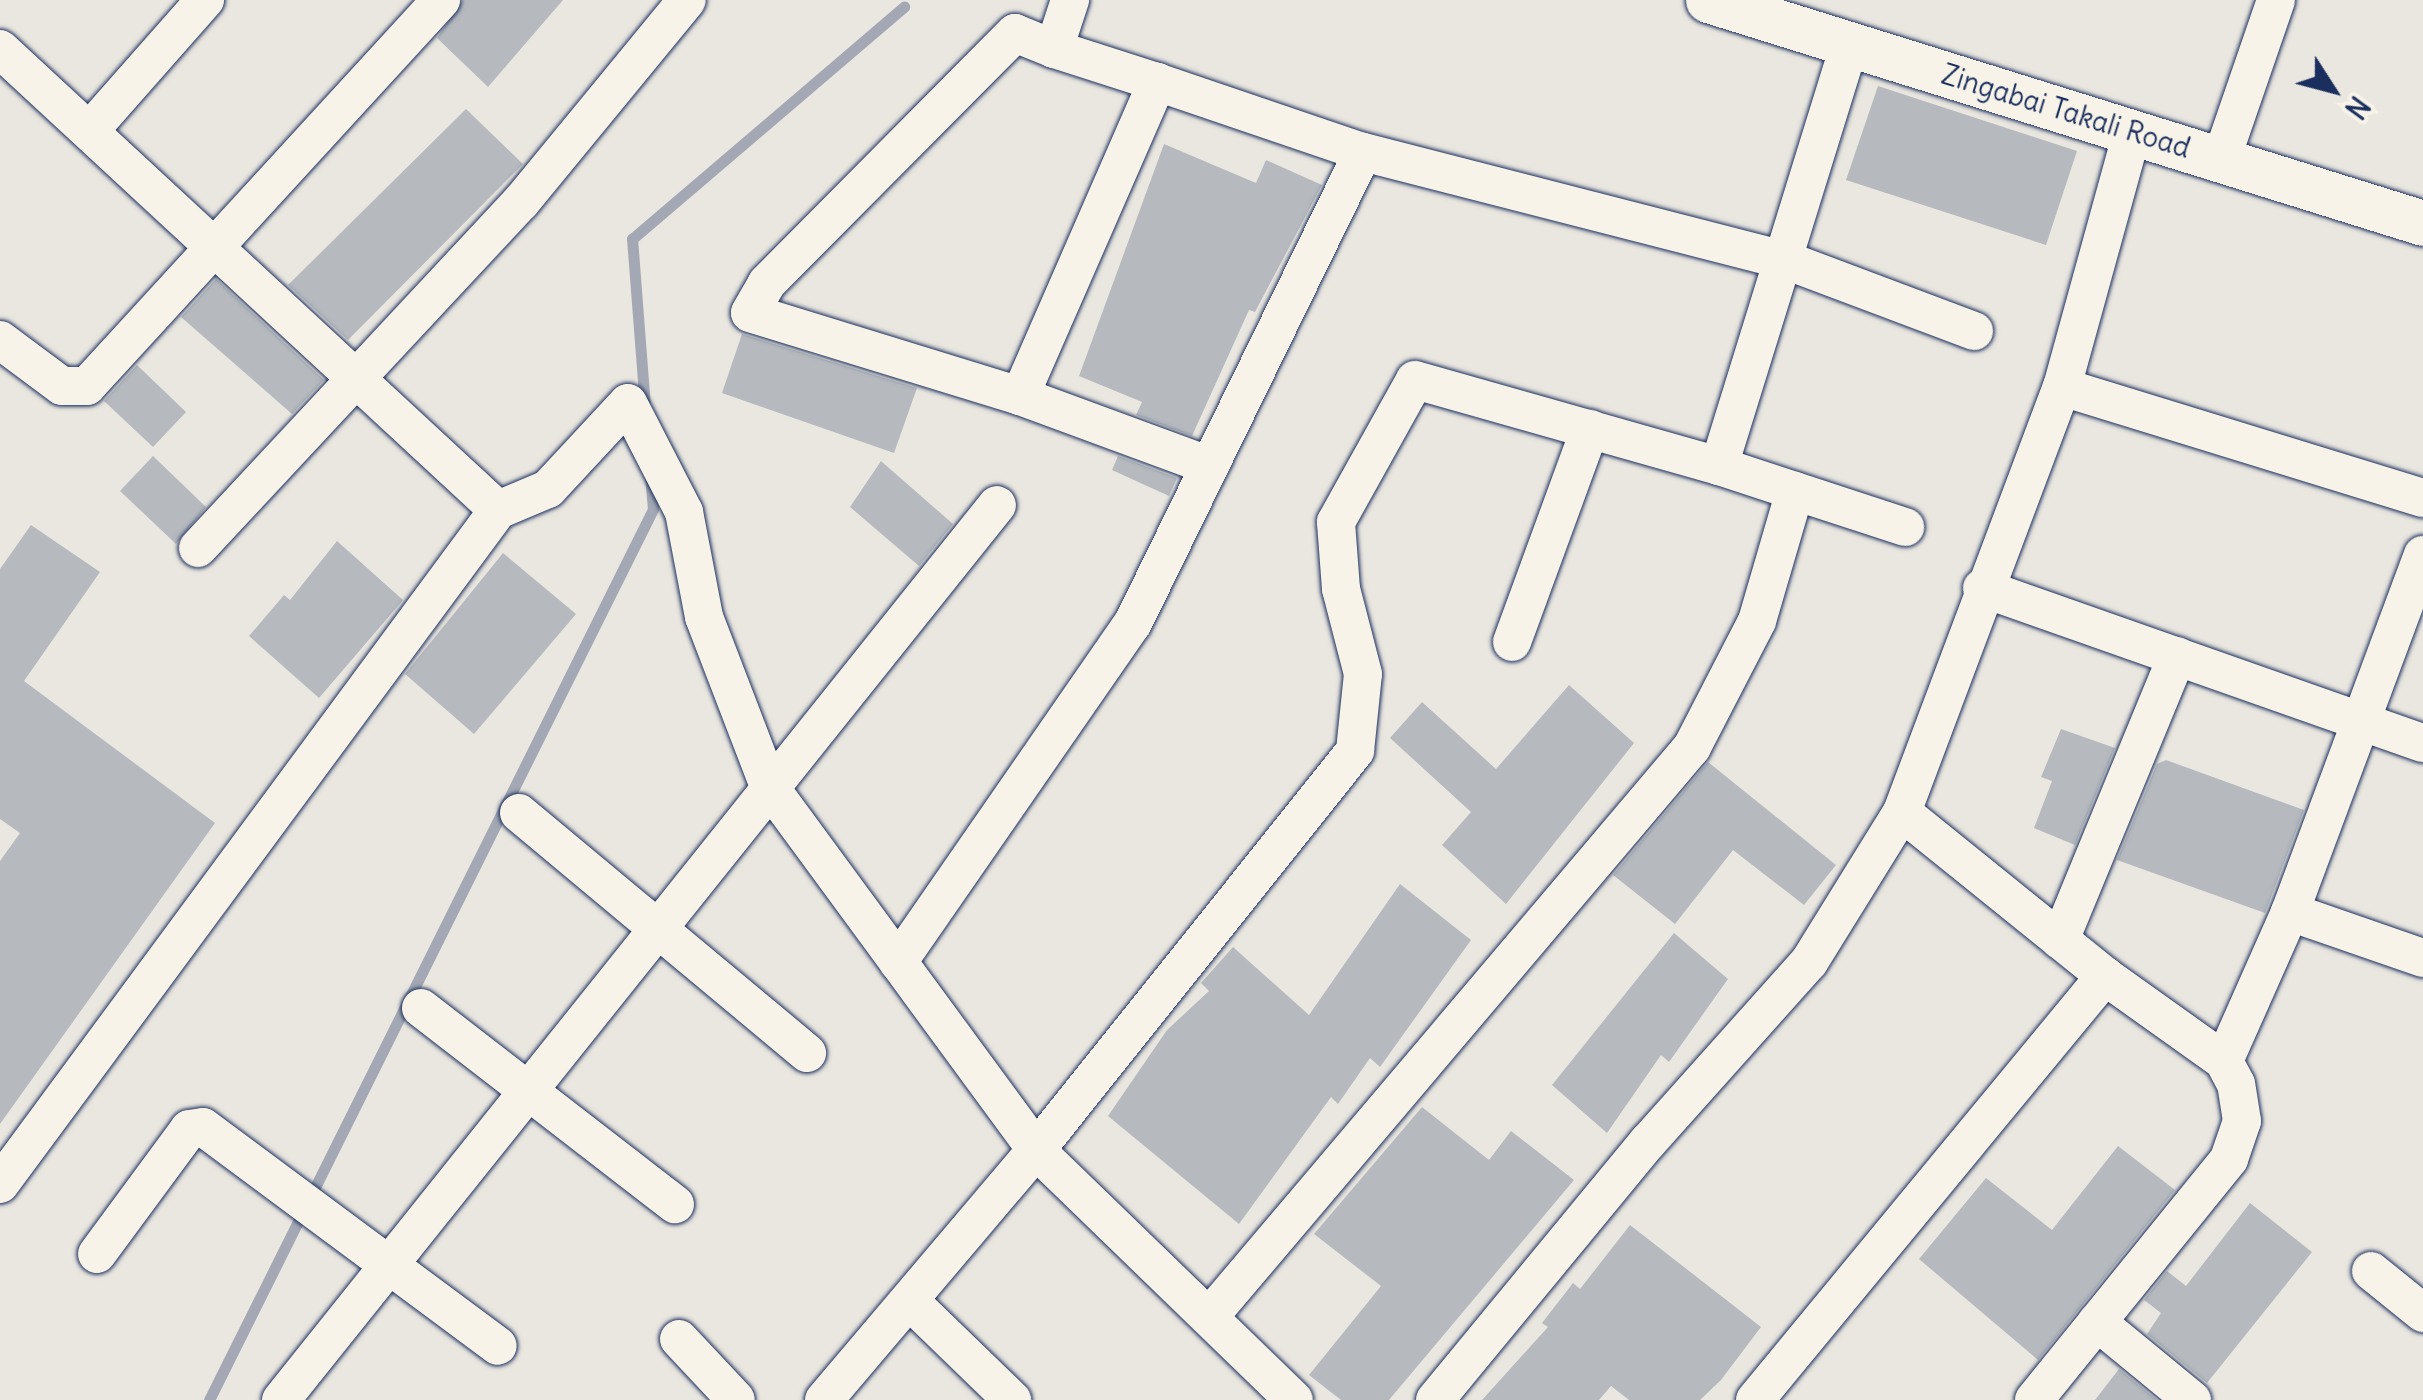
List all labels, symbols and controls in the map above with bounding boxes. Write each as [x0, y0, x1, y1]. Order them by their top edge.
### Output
north arrow [2283, 40, 2383, 140]
street label: Zingabai Takali Road [1938, 57, 2194, 165]
text: N [2337, 89, 2378, 126]

